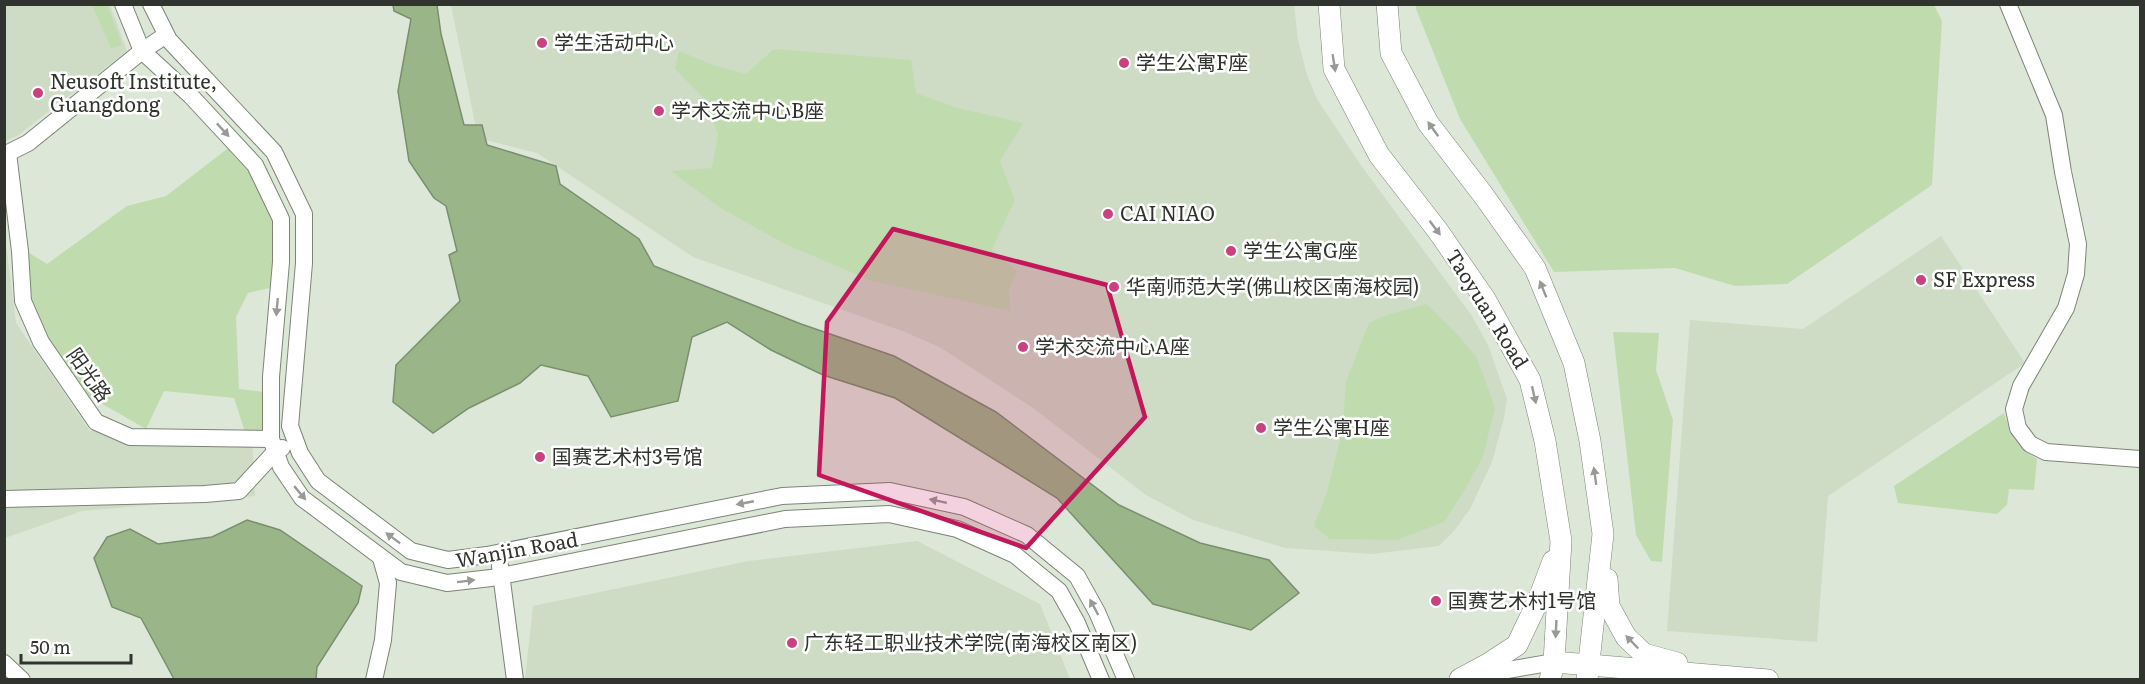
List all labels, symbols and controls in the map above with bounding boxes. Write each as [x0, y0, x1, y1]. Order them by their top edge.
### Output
place label: 学生活动中心 [554, 26, 674, 56]
marker: 学生活动中心 [535, 36, 549, 50]
place label: 学生公寓F座 [1136, 46, 1248, 76]
one-way arrow [1330, 53, 1339, 72]
marker: 学生公寓F座 [1117, 56, 1131, 70]
place label: Neusoft Institute, Guangdong [50, 65, 217, 118]
marker: Neusoft Institute, Guangdong [31, 86, 45, 100]
place label: 学术交流中心B座 [671, 94, 824, 124]
marker: 学术交流中心B座 [652, 104, 666, 118]
one-way arrow [1427, 122, 1439, 138]
one-way arrow [216, 123, 230, 138]
place label: CAI NIAO [1120, 197, 1215, 227]
marker: CAI NIAO [1101, 207, 1115, 221]
one-way arrow [1429, 219, 1441, 235]
place label: 学生公寓G座 [1243, 234, 1358, 264]
street label: Taoyuan Road [1440, 242, 1537, 374]
marker: 学生公寓G座 [1224, 244, 1238, 258]
place label: SF Express [1933, 263, 2035, 293]
place label: 华南师范大学(佛山校区南海校园) [1126, 270, 1419, 300]
marker: SF Express [1914, 273, 1928, 287]
marker: 华南师范大学(佛山校区南海校园) [1107, 280, 1121, 294]
one-way arrow [1538, 280, 1547, 298]
one-way arrow [272, 297, 282, 316]
place label: 学术交流中心A座 [1035, 330, 1190, 360]
marker: 学术交流中心A座 [1016, 340, 1030, 354]
street label: 阳光路 [61, 341, 120, 407]
one-way arrow [1529, 385, 1539, 404]
place label: 学生公寓H座 [1273, 411, 1390, 441]
marker: 学生公寓H座 [1254, 421, 1268, 435]
place label: 国赛艺术村3号馆 [552, 440, 703, 470]
marker: 国赛艺术村3号馆 [533, 450, 547, 464]
one-way arrow [1590, 467, 1600, 486]
one-way arrow [294, 485, 307, 501]
one-way arrow [929, 496, 947, 506]
one-way arrow [735, 499, 754, 508]
street label: Wanjin Road [453, 523, 580, 574]
one-way arrow [385, 532, 401, 544]
one-way arrow [456, 576, 475, 586]
place label: 国赛艺术村1号馆 [1448, 584, 1596, 614]
marker: 国赛艺术村1号馆 [1429, 594, 1443, 608]
one-way arrow [1089, 598, 1099, 615]
one-way arrow [1551, 619, 1560, 638]
place label: 广东轻工职业技术学院(南海校区南区) [804, 626, 1137, 656]
scale bar [21, 627, 130, 665]
text: 50 m [30, 633, 71, 660]
one-way arrow [1625, 635, 1639, 649]
marker: 广东轻工职业技术学院(南海校区南区) [785, 636, 799, 650]

